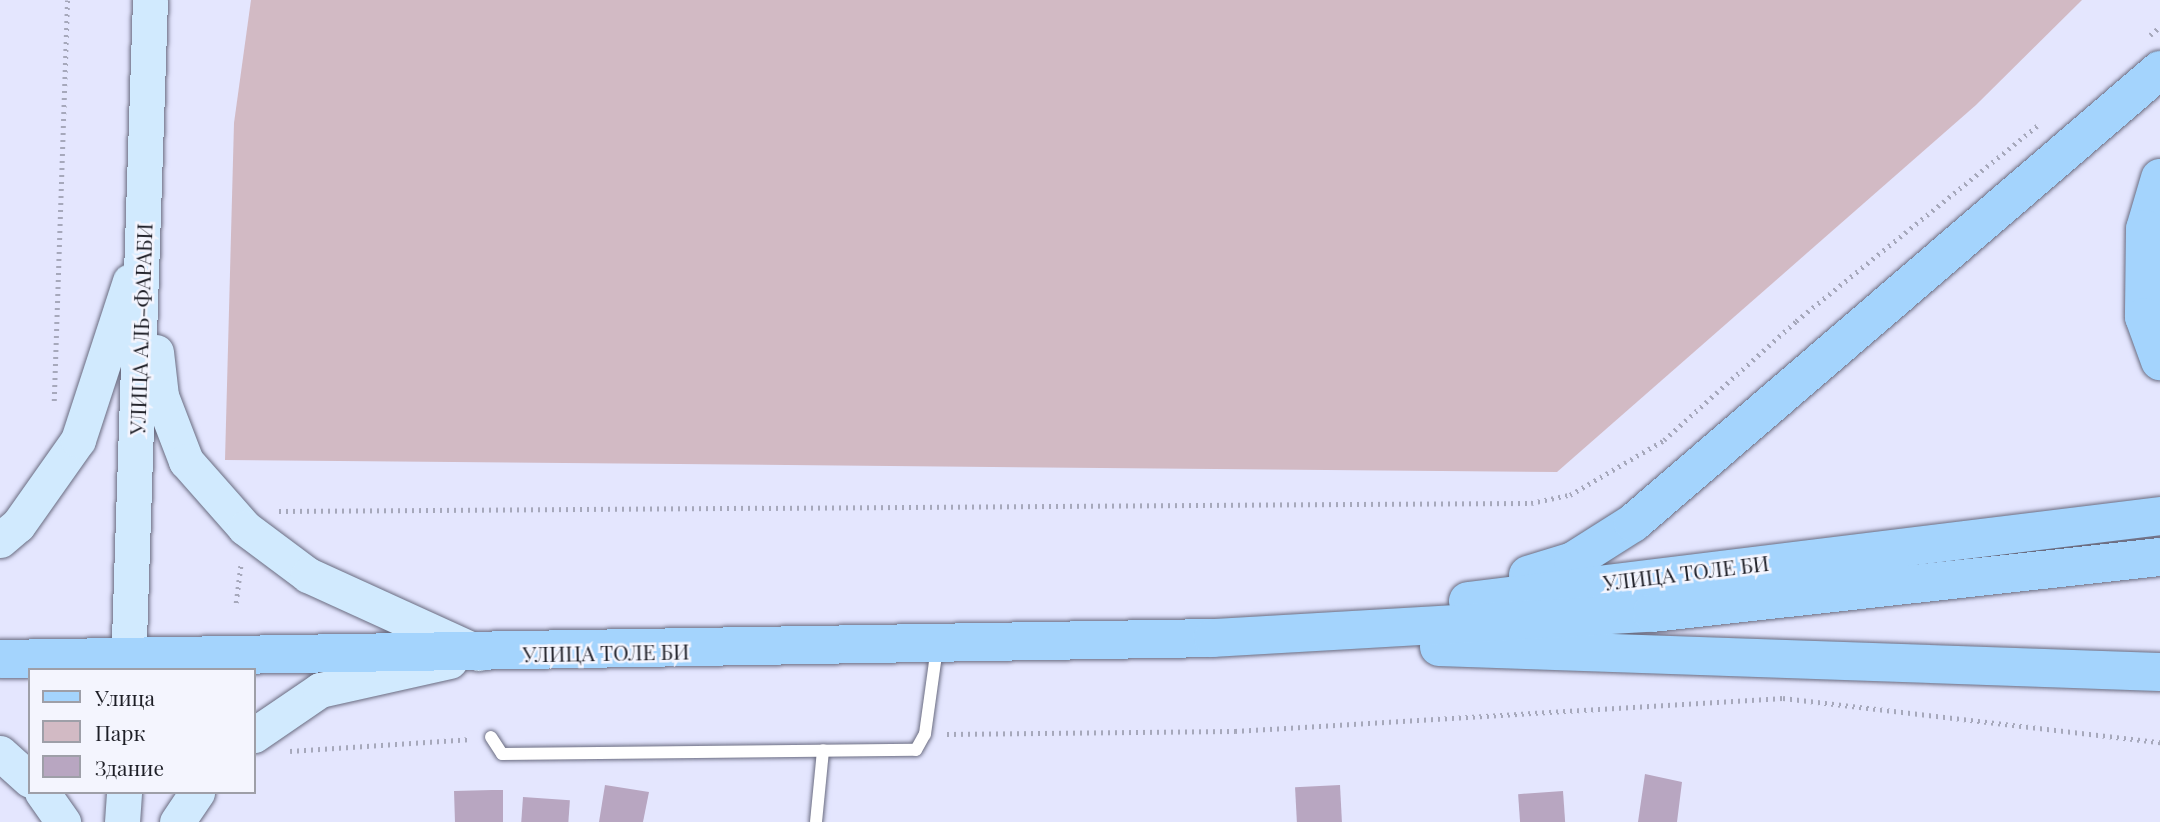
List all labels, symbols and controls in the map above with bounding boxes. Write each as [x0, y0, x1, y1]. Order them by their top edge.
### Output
street label: УЛИЦА АЛЬ-ФАРАБИ [124, 223, 156, 435]
street label: УЛИЦА ТОЛЕ БИ [1602, 549, 1770, 595]
street label: УЛИЦА ТОЛЕ БИ [522, 638, 690, 666]
legend [28, 668, 256, 794]
text: Улица [95, 683, 155, 711]
text: Парк [95, 718, 145, 746]
text: Здание [95, 753, 164, 781]

